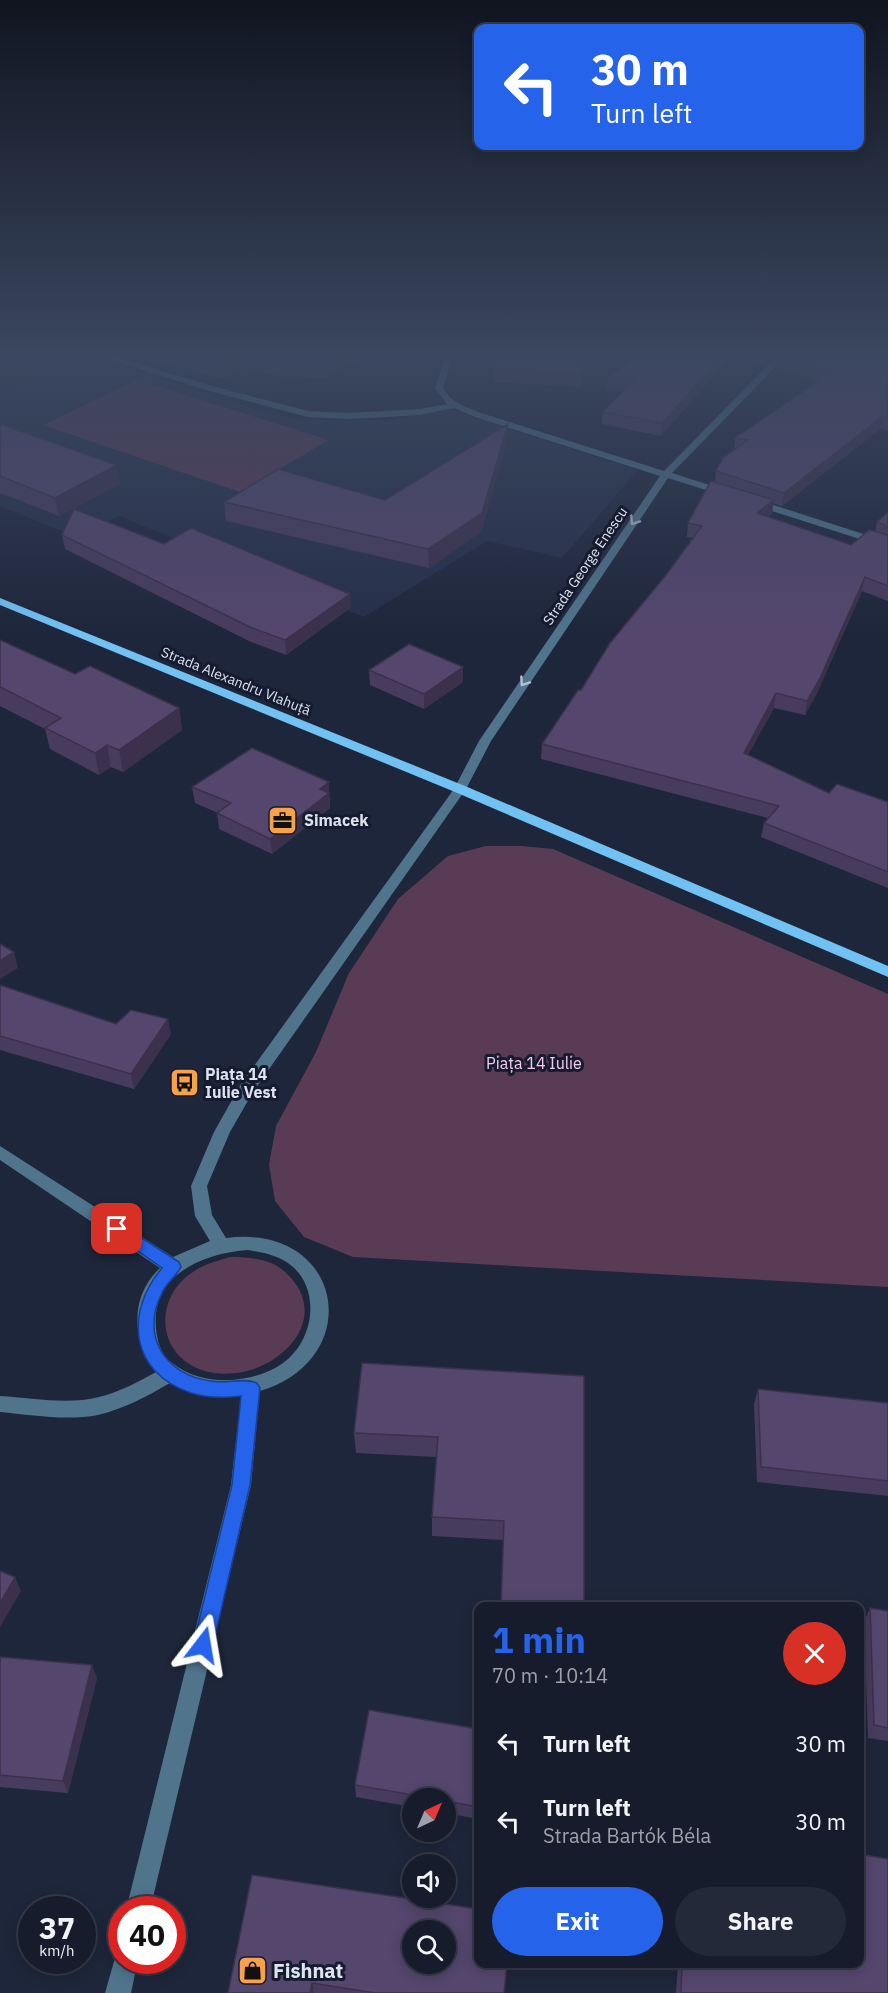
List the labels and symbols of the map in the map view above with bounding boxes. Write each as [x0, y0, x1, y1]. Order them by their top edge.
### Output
street label: Strada George Enescu [539, 504, 631, 628]
one-way arrow [630, 514, 641, 525]
street label: Strada Alexandru Vlahuță [158, 643, 314, 719]
one-way arrow [521, 676, 532, 687]
office icon: Simacek [267, 804, 299, 836]
place label: Simacek [304, 810, 369, 830]
park label: Piața 14 Iulie [486, 1053, 582, 1074]
place label: Piața 14 Iulie Vest [205, 1064, 277, 1102]
bus stop icon: Piața 14 Iulie Vest [168, 1067, 200, 1099]
pin [91, 1203, 142, 1254]
position arrow [171, 1613, 235, 1677]
north arrow [402, 1788, 456, 1842]
speed limit sign: 40 [108, 1896, 186, 1974]
shop icon: Fishnat [236, 1955, 268, 1987]
place label: Fishnat [273, 1957, 343, 1984]

